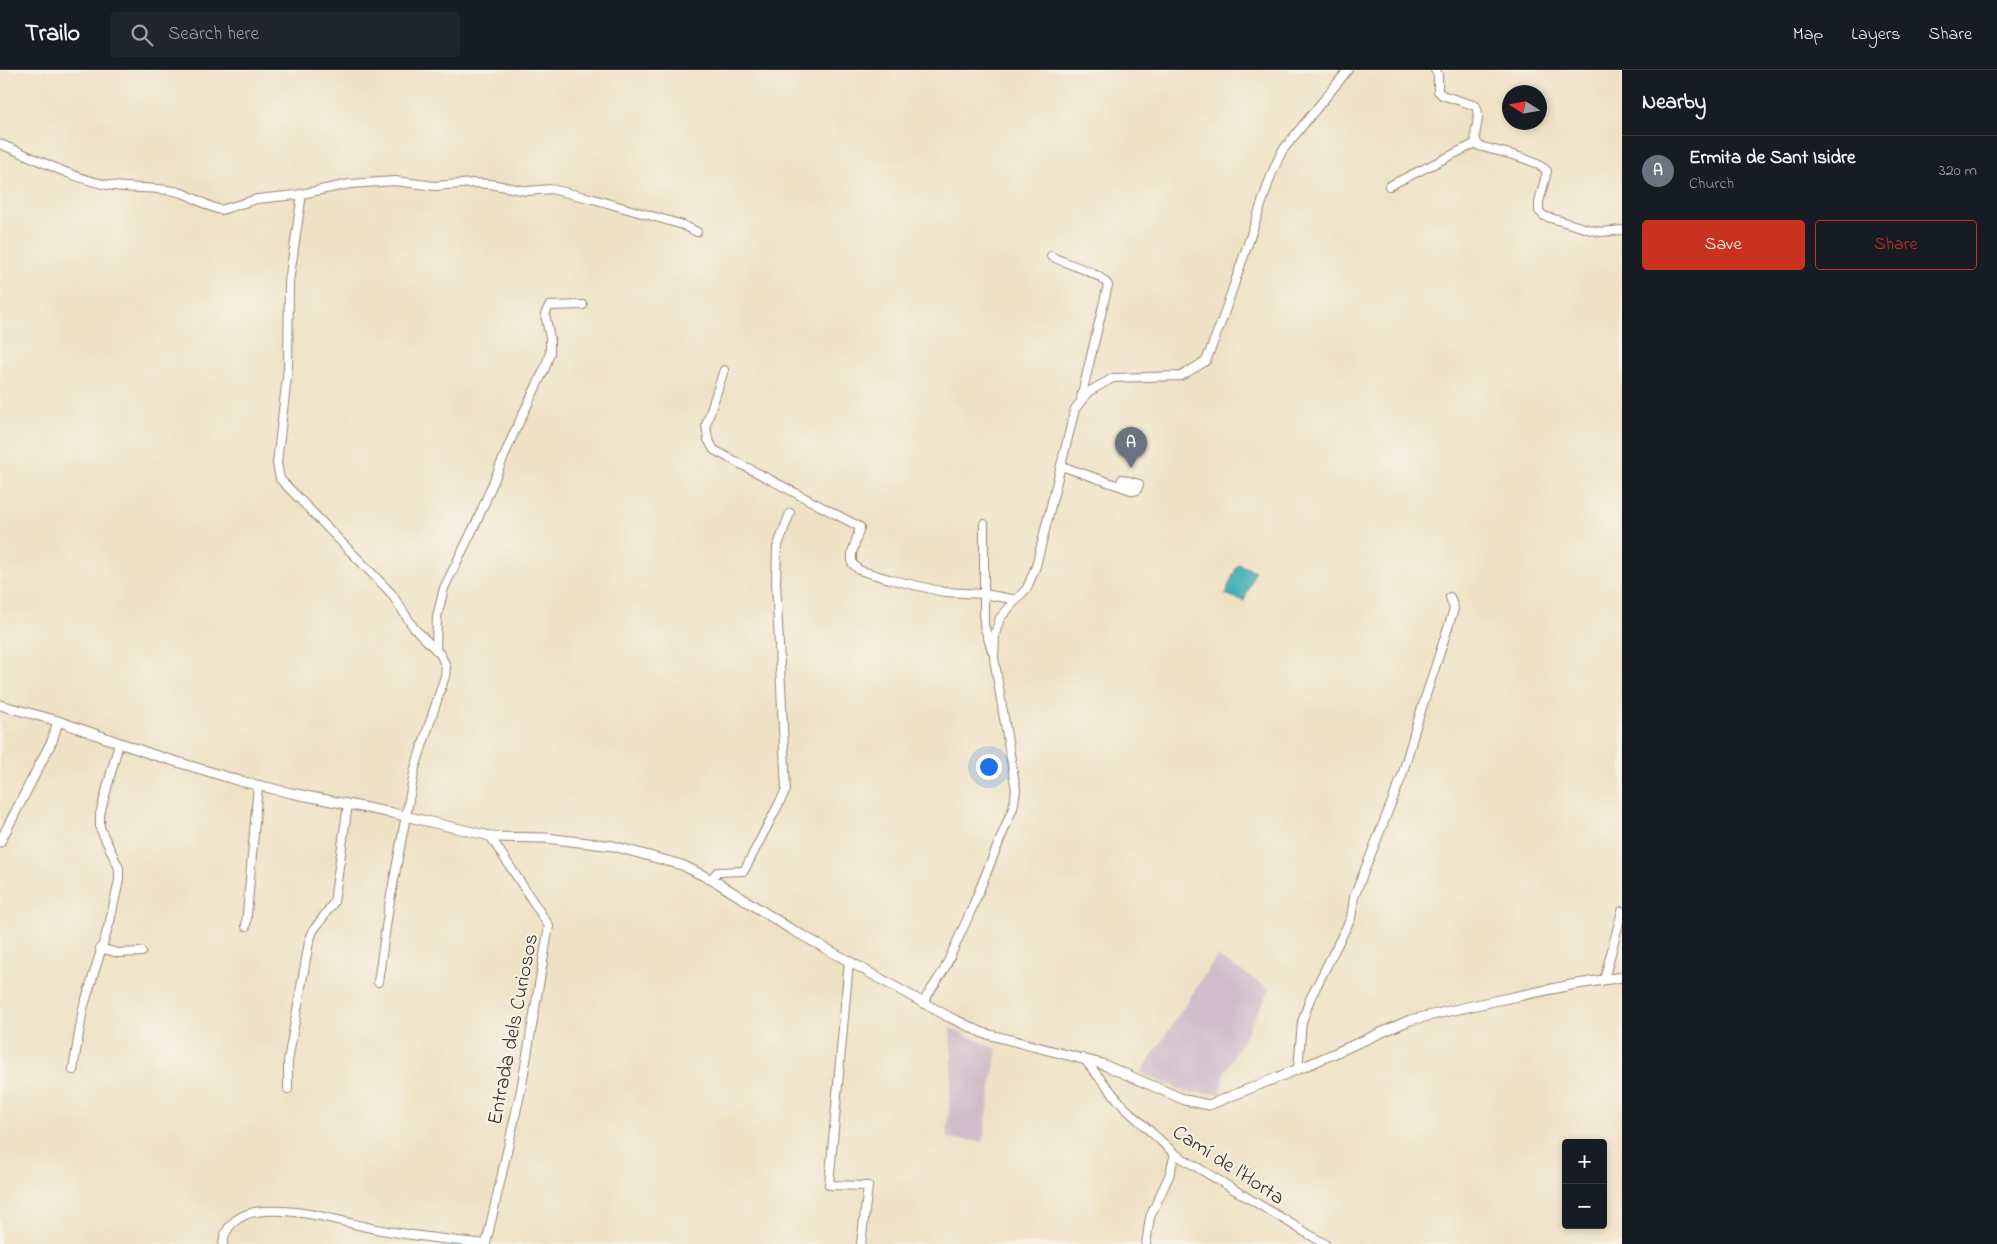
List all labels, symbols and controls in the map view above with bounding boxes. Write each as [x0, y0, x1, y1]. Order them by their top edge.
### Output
search box [110, 12, 460, 57]
text: Trailo [25, 17, 80, 52]
icon: search [128, 21, 156, 49]
text: Search here [168, 21, 259, 48]
text: Map [1793, 22, 1823, 48]
text: Layers [1851, 22, 1901, 48]
text: Share [1929, 22, 1972, 48]
north arrow [1502, 85, 1547, 130]
text: Nearby [1642, 88, 1706, 118]
text: Ermita de Sant Isidre [1689, 145, 1856, 172]
text: A [1653, 159, 1663, 183]
text: 320 m [1939, 159, 1977, 183]
text: Church [1689, 172, 1734, 196]
button: Save [1642, 220, 1805, 270]
button: Share [1815, 220, 1977, 270]
pin: A [1115, 427, 1147, 468]
your location [976, 754, 1002, 780]
street label: Entrada dels Curiosos [481, 931, 547, 1127]
street label: Camí de l'Horta [1166, 1118, 1290, 1213]
map controls [1562, 1139, 1607, 1229]
button: + [1562, 1139, 1607, 1184]
button: − [1562, 1184, 1607, 1229]

